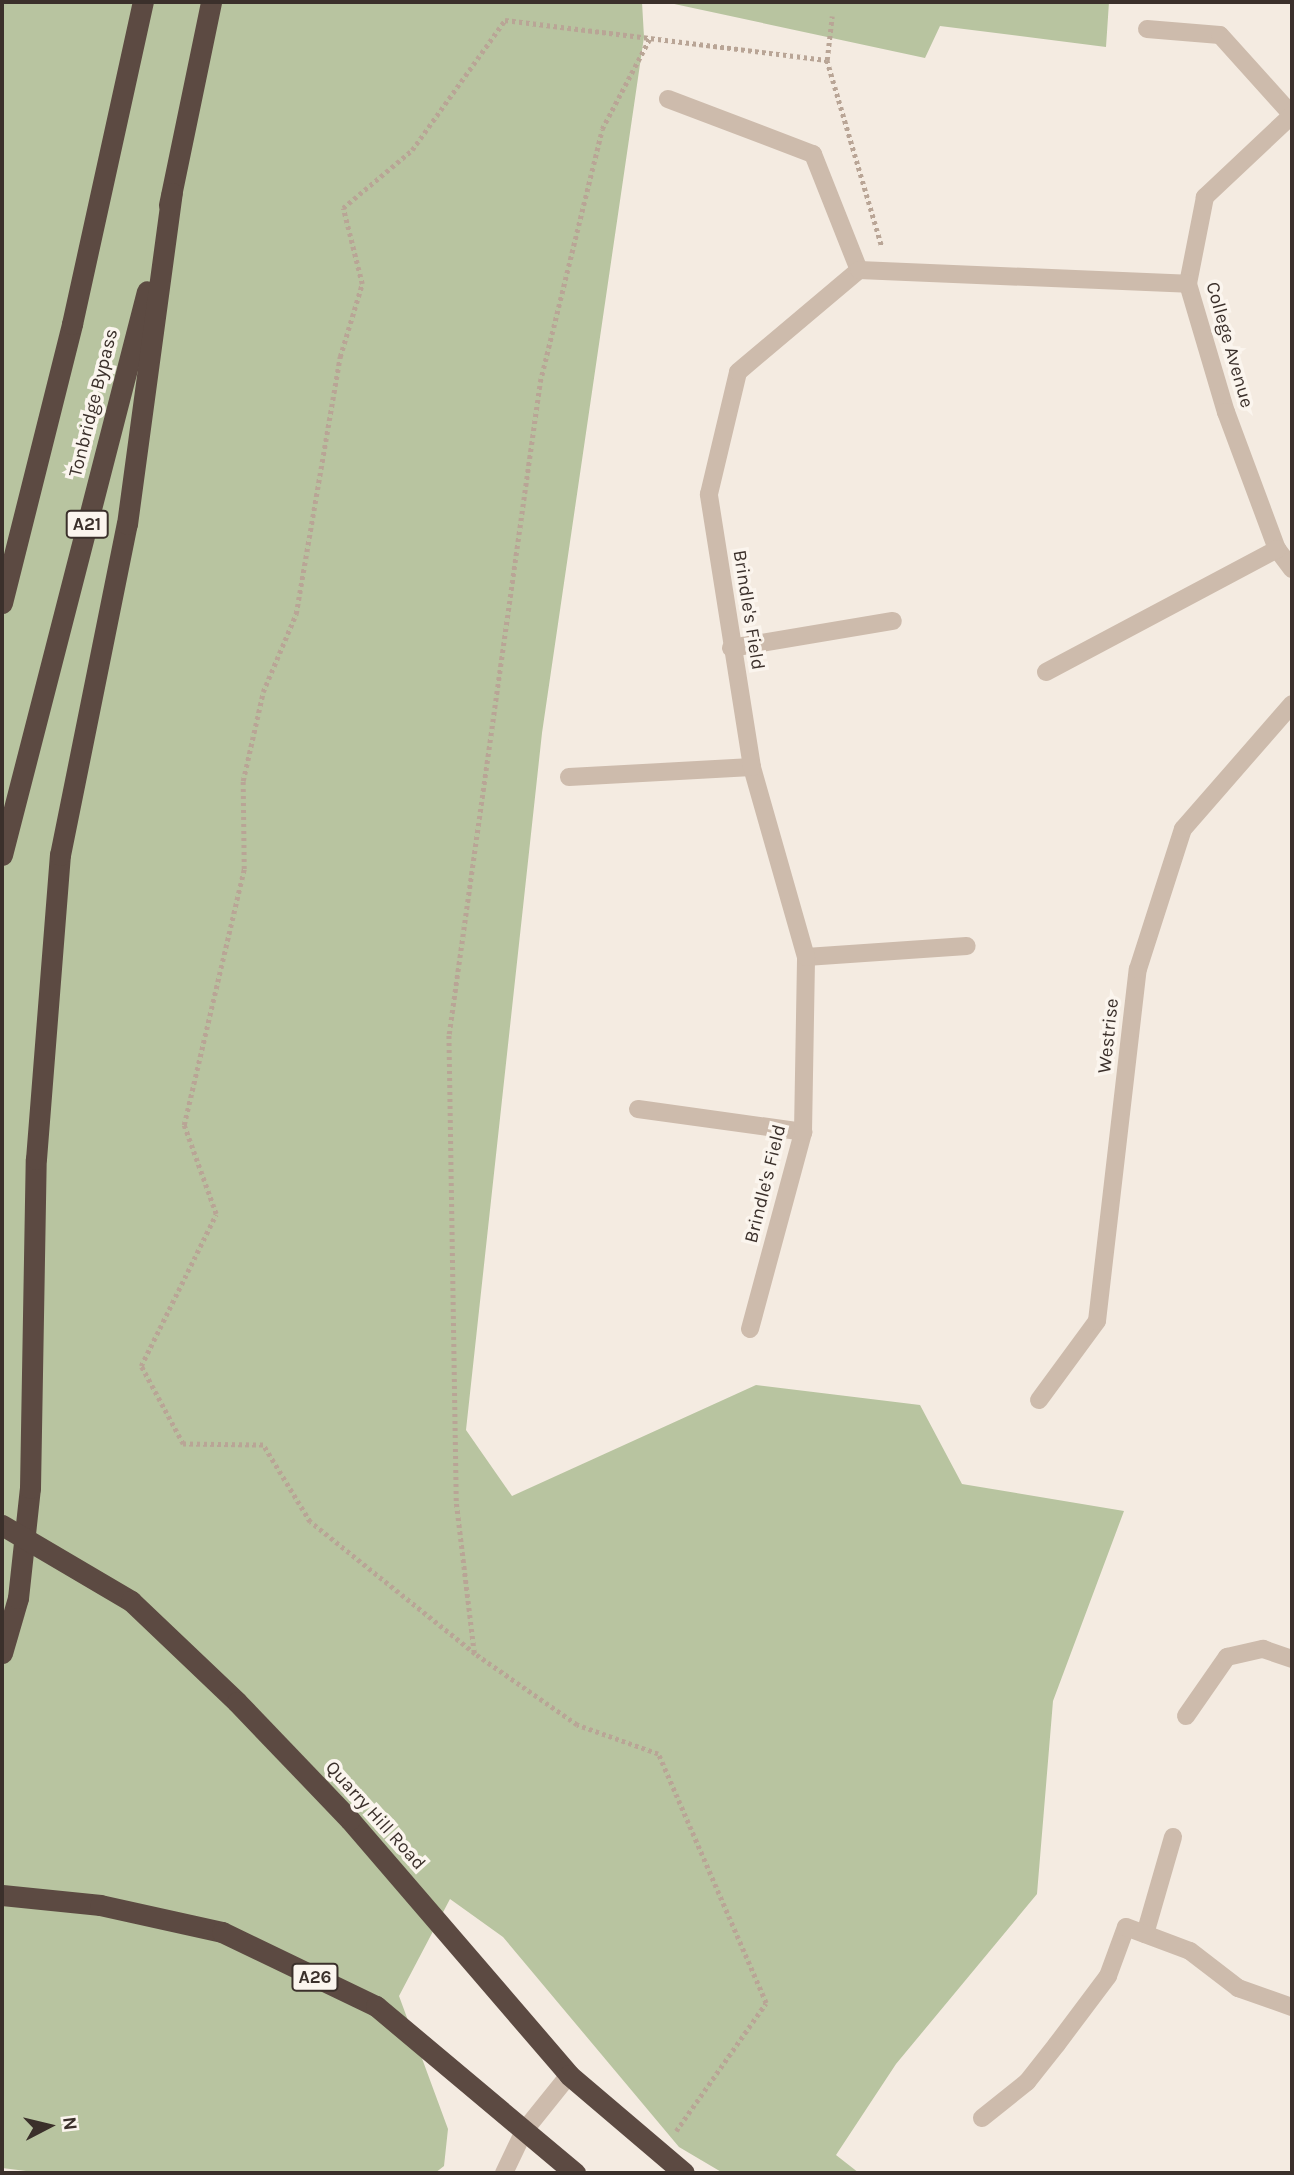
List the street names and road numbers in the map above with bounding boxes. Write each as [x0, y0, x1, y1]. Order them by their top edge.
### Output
street label: College Avenue [1200, 279, 1258, 411]
street label: Tonbridge Bypass [65, 326, 123, 480]
road number: A21 [64, 510, 110, 538]
street label: Brindle's Field [727, 548, 769, 672]
street label: Westrise [1094, 997, 1124, 1075]
street label: Brindle's Field [740, 1122, 792, 1246]
street label: Quarry Hill Road [320, 1757, 430, 1875]
road number: A26 [290, 1963, 340, 1992]

